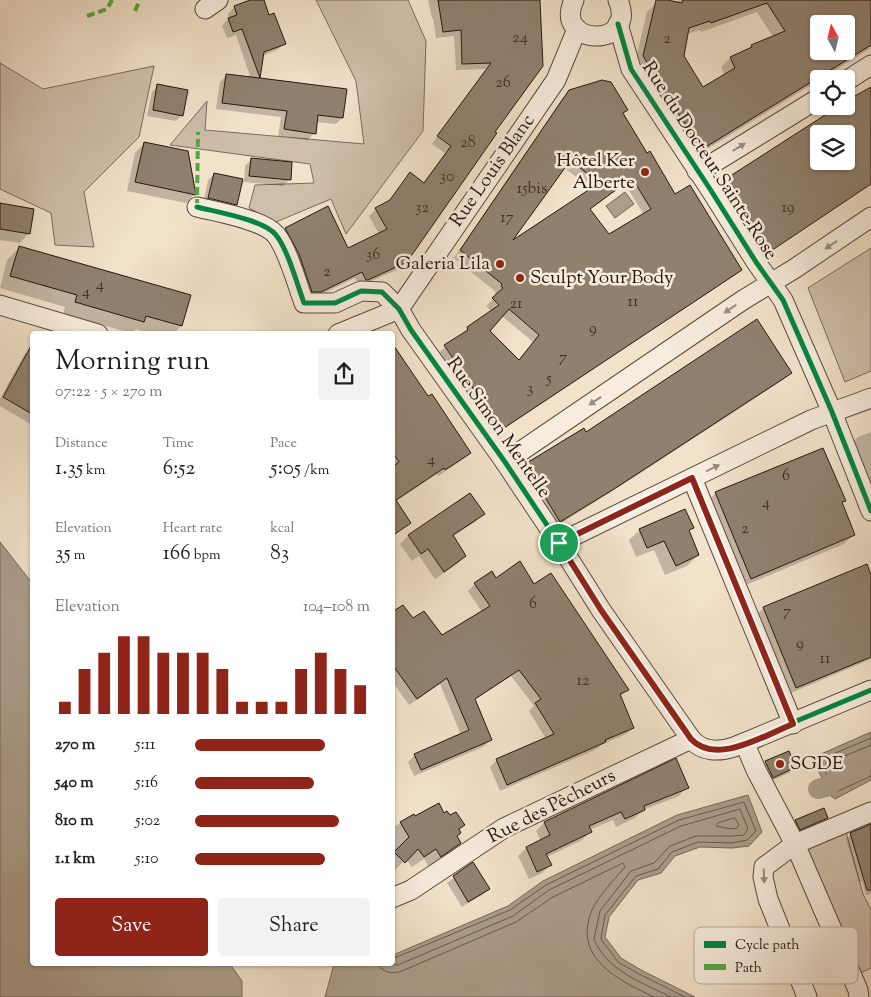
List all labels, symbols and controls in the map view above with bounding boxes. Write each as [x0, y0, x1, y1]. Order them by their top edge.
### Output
north arrow [810, 15, 855, 60]
map controls [810, 15, 855, 170]
house number: 24 [512, 27, 528, 50]
house number: 2 [663, 28, 671, 51]
street label: Rue du Docteur Sainte-Rose [634, 56, 784, 266]
button: locate [810, 70, 855, 115]
house number: 26 [495, 72, 511, 95]
street label: Rue Louis Blanc [444, 109, 542, 233]
button: layers [810, 125, 855, 170]
house number: 28 [460, 132, 476, 155]
one-way arrow [732, 142, 745, 152]
place label: Hôtel Ker Alberte [556, 148, 635, 197]
house number: 30 [440, 166, 454, 189]
marker: Hôtel Ker Alberte [639, 166, 651, 178]
house number: 15bis [517, 178, 547, 201]
house number: 32 [415, 197, 429, 220]
house number: 19 [781, 197, 795, 220]
house number: 17 [500, 207, 514, 230]
one-way arrow [824, 240, 837, 250]
house number: 36 [366, 244, 380, 267]
place label: Galeria Lila [395, 251, 490, 278]
marker: Galeria Lila [494, 258, 506, 270]
house number: 2 [323, 261, 331, 284]
place label: Sculpt Your Body [530, 265, 674, 292]
marker: Sculpt Your Body [514, 272, 526, 284]
house number: 4 [96, 274, 104, 297]
house number: 4 [82, 281, 90, 304]
house number: 11 [628, 291, 639, 314]
house number: 21 [510, 293, 523, 316]
one-way arrow [723, 304, 736, 314]
house number: 9 [589, 318, 597, 341]
text: Morning run [55, 342, 210, 382]
house number: 7 [559, 347, 567, 370]
button: share [318, 348, 370, 400]
street label: Rue Simon Mentelle [439, 352, 557, 504]
house number: 5 [545, 368, 552, 391]
house number: 3 [527, 378, 533, 401]
text: 07:22 · 5 × 270 m [55, 381, 163, 404]
one-way arrow [588, 396, 602, 406]
text: Distance [55, 434, 108, 454]
text: Time [163, 434, 194, 454]
text: Pace [270, 434, 297, 454]
house number: 4 [427, 449, 435, 472]
text: 1.35 [55, 454, 83, 484]
text: 6:52 [163, 454, 195, 484]
text: 5:05 [270, 454, 301, 484]
text: km [83, 461, 105, 481]
text: /km [301, 461, 329, 481]
one-way arrow [706, 464, 720, 472]
house number: 6 [782, 465, 790, 488]
house number: 4 [762, 492, 770, 515]
house number: 2 [741, 518, 749, 541]
text: Elevation [55, 519, 112, 539]
text: Heart rate [163, 519, 222, 539]
text: kcal [270, 519, 294, 539]
pin [538, 522, 580, 564]
icon: arrive [545, 529, 573, 557]
text: 35 [55, 539, 71, 569]
text: 166 [163, 539, 191, 569]
text: 83 [270, 539, 289, 569]
text: m [71, 546, 85, 566]
text: bpm [191, 546, 221, 566]
house number: 6 [529, 593, 537, 616]
text: Elevation [55, 596, 120, 619]
text: 104–108 m [303, 596, 370, 619]
house number: 7 [783, 601, 791, 624]
house number: 9 [796, 633, 804, 656]
house number: 11 [820, 648, 831, 671]
house number: 12 [577, 670, 590, 693]
text: 270 m [55, 734, 95, 757]
text: 5:11 [135, 734, 156, 757]
place label: SGDE [790, 751, 844, 778]
marker: SGDE [774, 758, 786, 770]
street label: Rue des Pêcheurs [483, 763, 621, 851]
text: 540 m [55, 772, 94, 795]
text: 5:16 [135, 772, 158, 795]
text: 810 m [55, 810, 93, 833]
text: 5:02 [135, 810, 160, 833]
text: 1.1 km [55, 848, 95, 871]
text: 5:10 [135, 848, 158, 871]
one-way arrow [760, 869, 768, 885]
button: Save [55, 898, 208, 956]
button: Share [218, 898, 370, 956]
legend [694, 927, 858, 984]
text: Cycle path [735, 936, 799, 956]
text: Path [735, 959, 762, 979]

